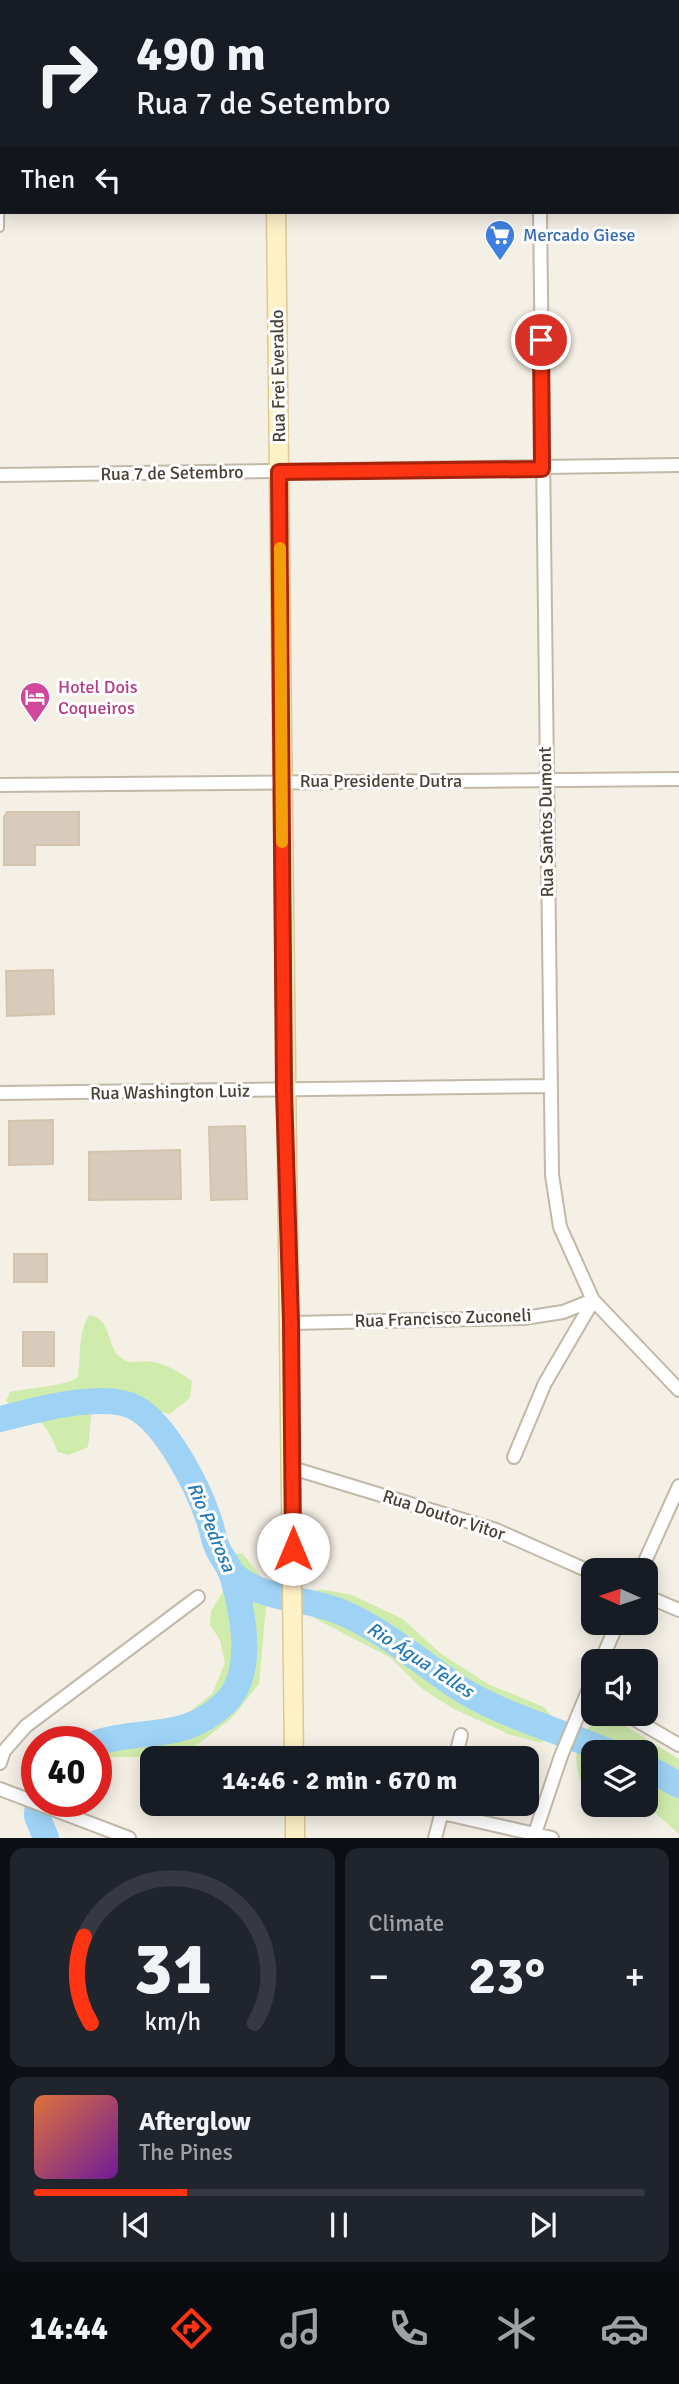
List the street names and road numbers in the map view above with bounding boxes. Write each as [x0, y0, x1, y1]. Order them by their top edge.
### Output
street label: Rua Frei Everaldo [266, 309, 290, 443]
street label: Rua 7 de Setembro [100, 461, 244, 485]
street label: Rua Santos Dumont [534, 746, 558, 898]
street label: Rua Presidente Dutra [300, 770, 462, 792]
street label: Rua Washington Luiz [90, 1080, 250, 1104]
street label: Rua Francisco Zuconeli [354, 1304, 532, 1332]
street label: Rua Doutor Vitor [380, 1485, 508, 1545]

